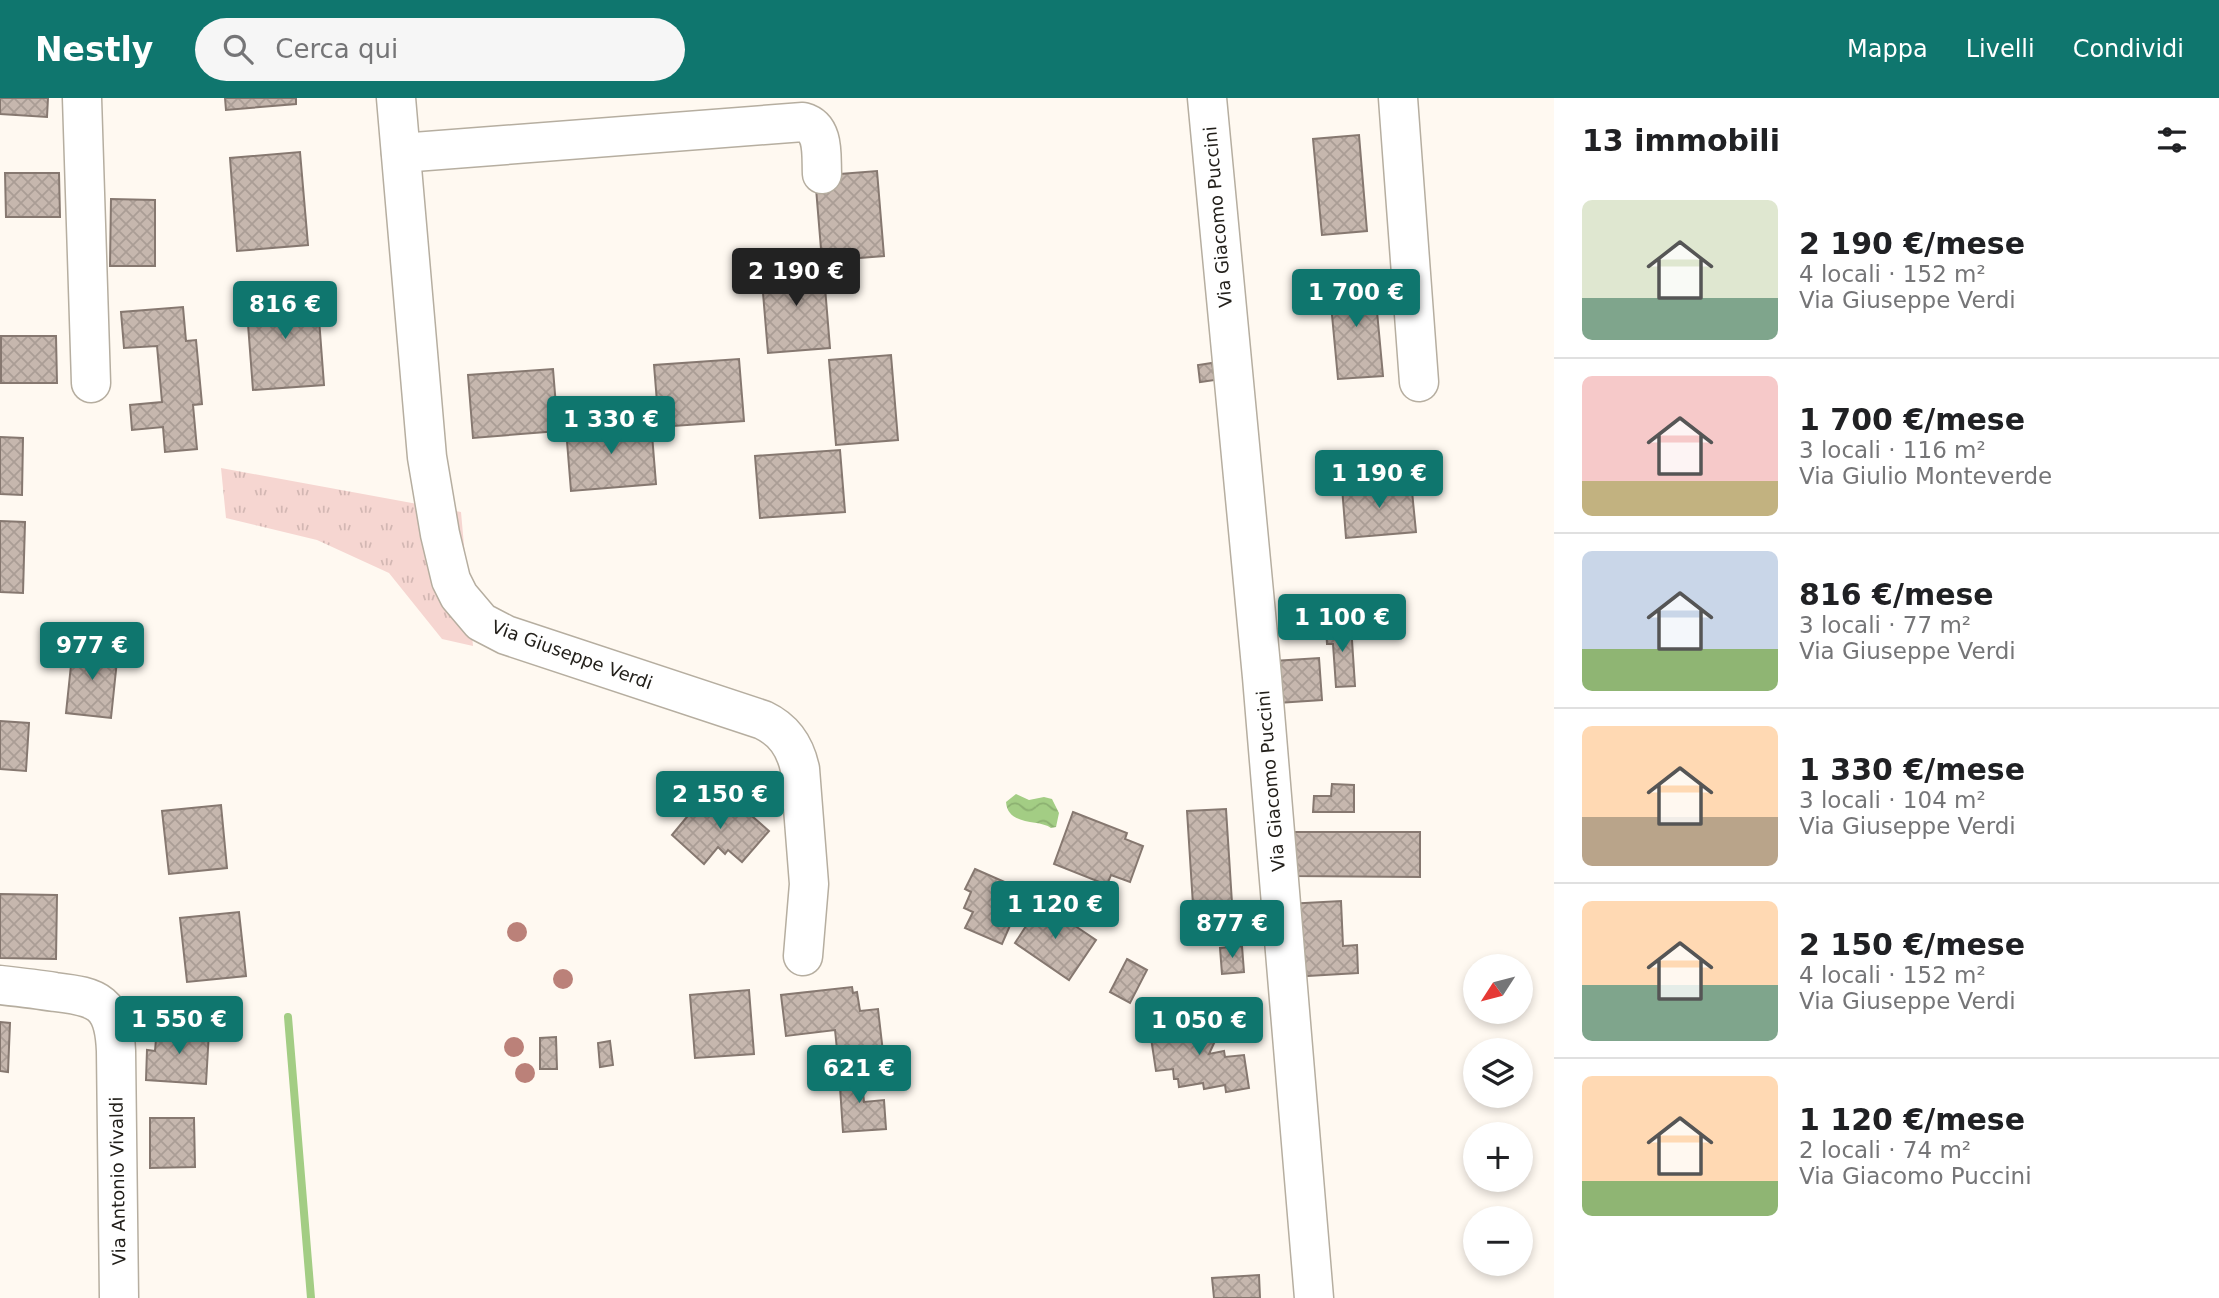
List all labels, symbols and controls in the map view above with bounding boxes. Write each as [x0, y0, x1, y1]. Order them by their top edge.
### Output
search box [195, 18, 685, 81]
text: Nestly [35, 30, 153, 69]
icon: search [219, 30, 257, 68]
text: Cerca qui [275, 34, 398, 64]
text: Mappa [1847, 35, 1928, 63]
text: Livelli [1966, 35, 2035, 63]
text: Condividi [2073, 35, 2184, 63]
icon: filters [2153, 121, 2191, 159]
text: 13 immobili [1582, 123, 1780, 158]
street label: Via Giacomo Puccini [1199, 125, 1236, 309]
text: 2 190 €/mese [1799, 226, 2025, 261]
icon: home [1638, 228, 1722, 312]
pin: 2 190 € [731, 248, 861, 308]
text: 2 190 € [748, 258, 844, 284]
text: 4 locali · 152 m² [1799, 261, 1986, 287]
pin: 1 700 € [1291, 270, 1421, 329]
text: 1 700 € [1308, 279, 1404, 305]
pin: 816 € [236, 282, 334, 341]
text: Via Giuseppe Verdi [1799, 287, 2016, 313]
text: 816 € [249, 291, 321, 317]
pin: 1 330 € [546, 396, 676, 456]
text: 1 700 €/mese [1799, 402, 2025, 437]
icon: home [1638, 404, 1722, 488]
text: 1 330 € [563, 406, 659, 432]
text: 3 locali · 116 m² [1799, 437, 1986, 463]
pin: 1 190 € [1314, 450, 1444, 510]
text: 1 190 € [1331, 460, 1427, 486]
text: Via Giulio Monteverde [1799, 463, 2052, 489]
text: 816 €/mese [1799, 577, 1994, 612]
icon: home [1638, 579, 1722, 663]
pin: 1 100 € [1277, 594, 1407, 654]
text: 1 100 € [1294, 604, 1390, 630]
text: 3 locali · 77 m² [1799, 612, 1971, 638]
street label: Via Giuseppe Verdi [489, 616, 655, 693]
pin: 977 € [43, 622, 141, 682]
text: 977 € [56, 632, 128, 658]
text: Via Giuseppe Verdi [1799, 638, 2016, 664]
street label: Via Giacomo Puccini [1252, 689, 1289, 873]
text: 1 330 €/mese [1799, 752, 2025, 787]
icon: home [1638, 754, 1722, 838]
pin: 2 150 € [655, 772, 785, 831]
text: 2 150 € [672, 781, 768, 807]
text: 3 locali · 104 m² [1799, 787, 1986, 813]
text: Via Giuseppe Verdi [1799, 813, 2016, 839]
pin: 1 120 € [990, 882, 1120, 941]
text: 1 120 € [1007, 891, 1103, 917]
pin: 877 € [1183, 900, 1281, 960]
text: 877 € [1196, 910, 1268, 936]
text: 2 150 €/mese [1799, 927, 2025, 962]
icon: home [1638, 929, 1722, 1013]
north arrow [1463, 954, 1533, 1024]
map controls [1463, 954, 1533, 1276]
text: 4 locali · 152 m² [1799, 962, 1986, 988]
text: Via Giuseppe Verdi [1799, 988, 2016, 1014]
pin: 1 550 € [114, 996, 244, 1056]
pin: 1 050 € [1134, 998, 1264, 1057]
text: 1 550 € [131, 1006, 227, 1032]
text: 1 050 € [1151, 1007, 1247, 1033]
button: layers [1463, 1038, 1533, 1108]
pin: 621 € [810, 1046, 908, 1105]
text: 621 € [823, 1055, 895, 1081]
street label: Via Antonio Vivaldi [106, 1097, 129, 1265]
text: 1 120 €/mese [1799, 1102, 2025, 1137]
icon: home [1638, 1104, 1722, 1188]
button: + [1463, 1122, 1533, 1192]
text: 2 locali · 74 m² [1799, 1137, 1971, 1163]
text: Via Giacomo Puccini [1799, 1163, 2032, 1189]
button: − [1463, 1206, 1533, 1276]

